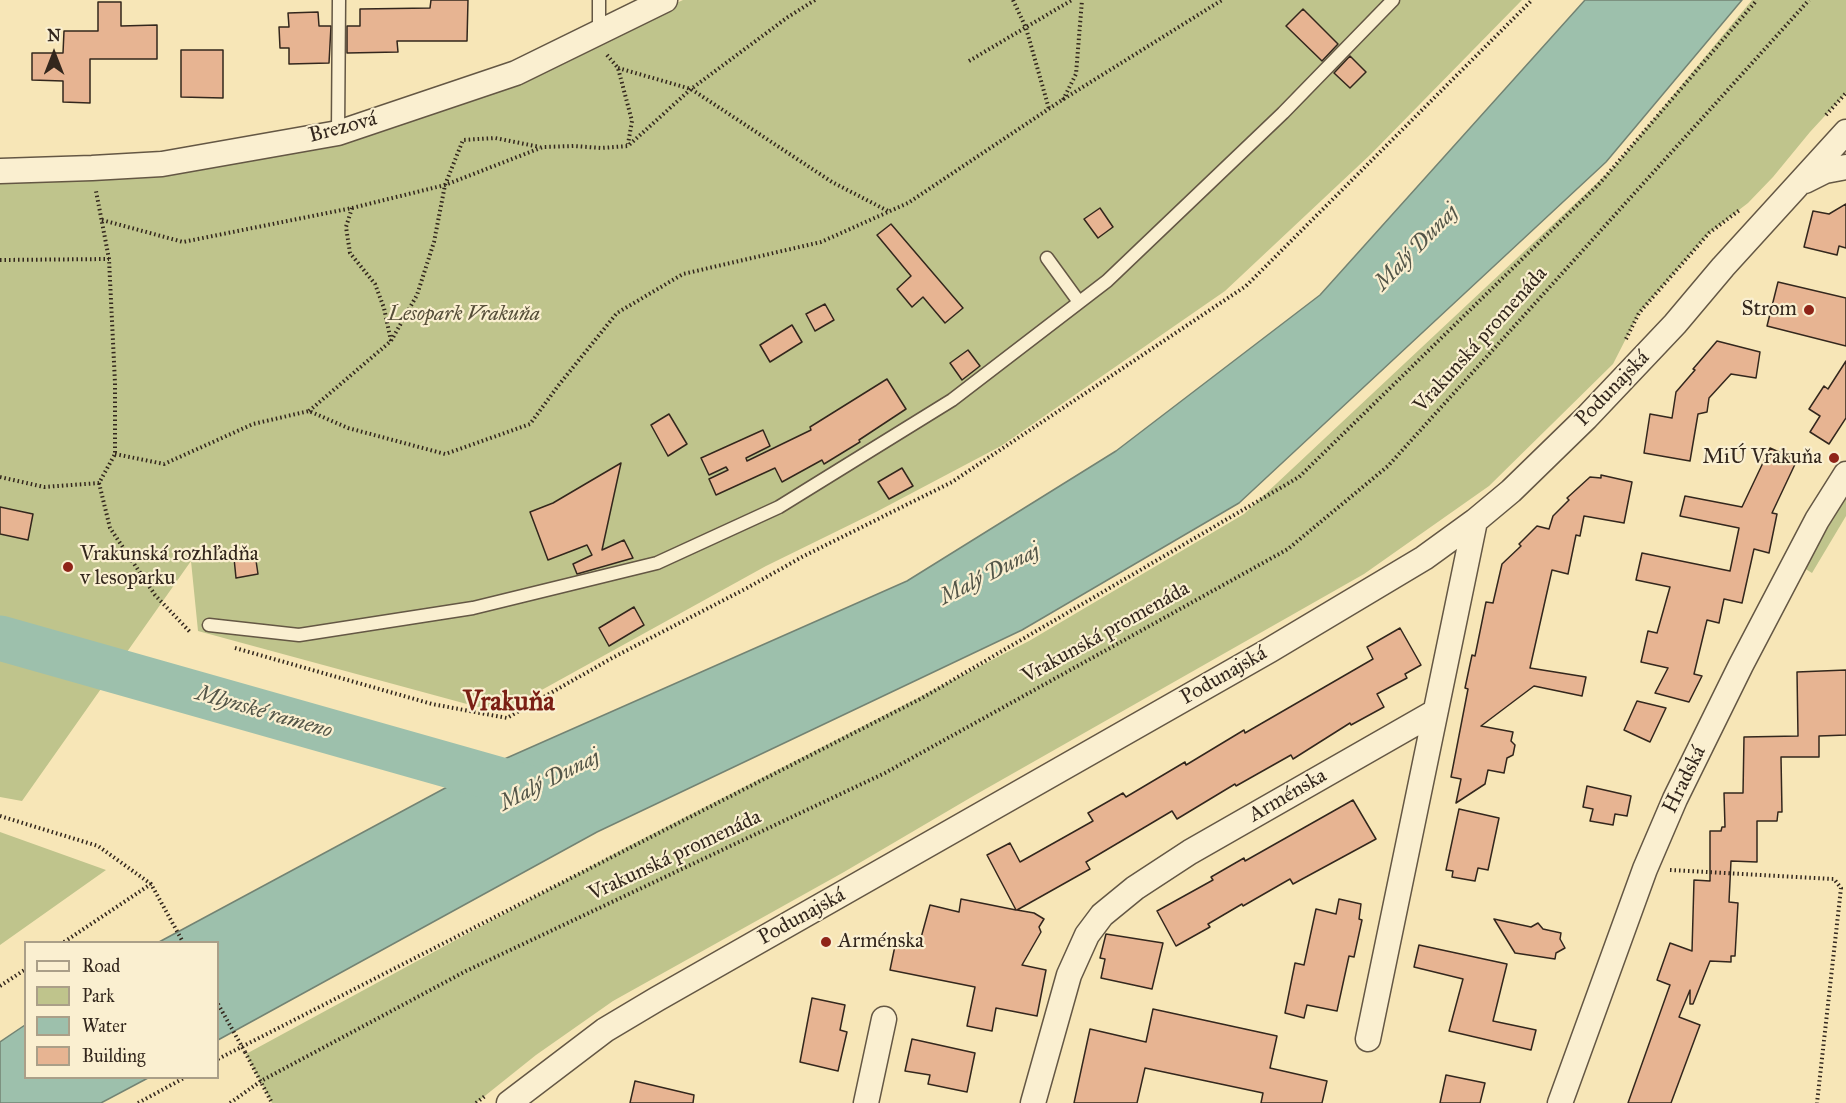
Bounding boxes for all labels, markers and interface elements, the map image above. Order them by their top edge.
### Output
north arrow [24,24,84,84]
text: N [47,26,61,45]
street label: Brezová [306,107,380,149]
water label: Malý Dunaj [1370,200,1464,296]
street label: Vrakunská promenáda [1409,262,1553,418]
place label: Strom [1741,297,1797,323]
park label: Lesopark Vrakuňa [388,302,540,328]
marker: Strom [1802,303,1816,317]
street label: Podunajská [1571,346,1655,432]
place label: MiÚ Vrakuňa [1702,445,1822,471]
marker: MiÚ Vrakuňa [1827,451,1841,465]
water label: Malý Dunaj [935,539,1045,611]
place label: Vrakunská rozhľadňa v lesoparku [80,542,259,592]
marker: Vrakunská rozhľadňa v lesoparku [61,560,75,574]
street label: Vrakunská promenáda [1018,576,1194,690]
street label: Podunajská [1176,641,1272,711]
water label: Mlynské rameno [193,681,335,745]
district label: Vrakuňa [463,687,555,719]
street label: Hradská [1658,742,1712,818]
water label: Malý Dunaj [495,745,605,817]
street label: Arménska [1244,764,1332,828]
street label: Vrakunská promenáda [585,805,765,907]
street label: Podunajská [754,883,850,951]
place label: Arménska [838,929,924,955]
marker: Arménska [819,935,833,949]
legend [24,941,219,1079]
text: Road [82,955,120,977]
text: Park [82,985,115,1007]
text: Water [82,1015,126,1037]
text: Building [82,1045,145,1067]

